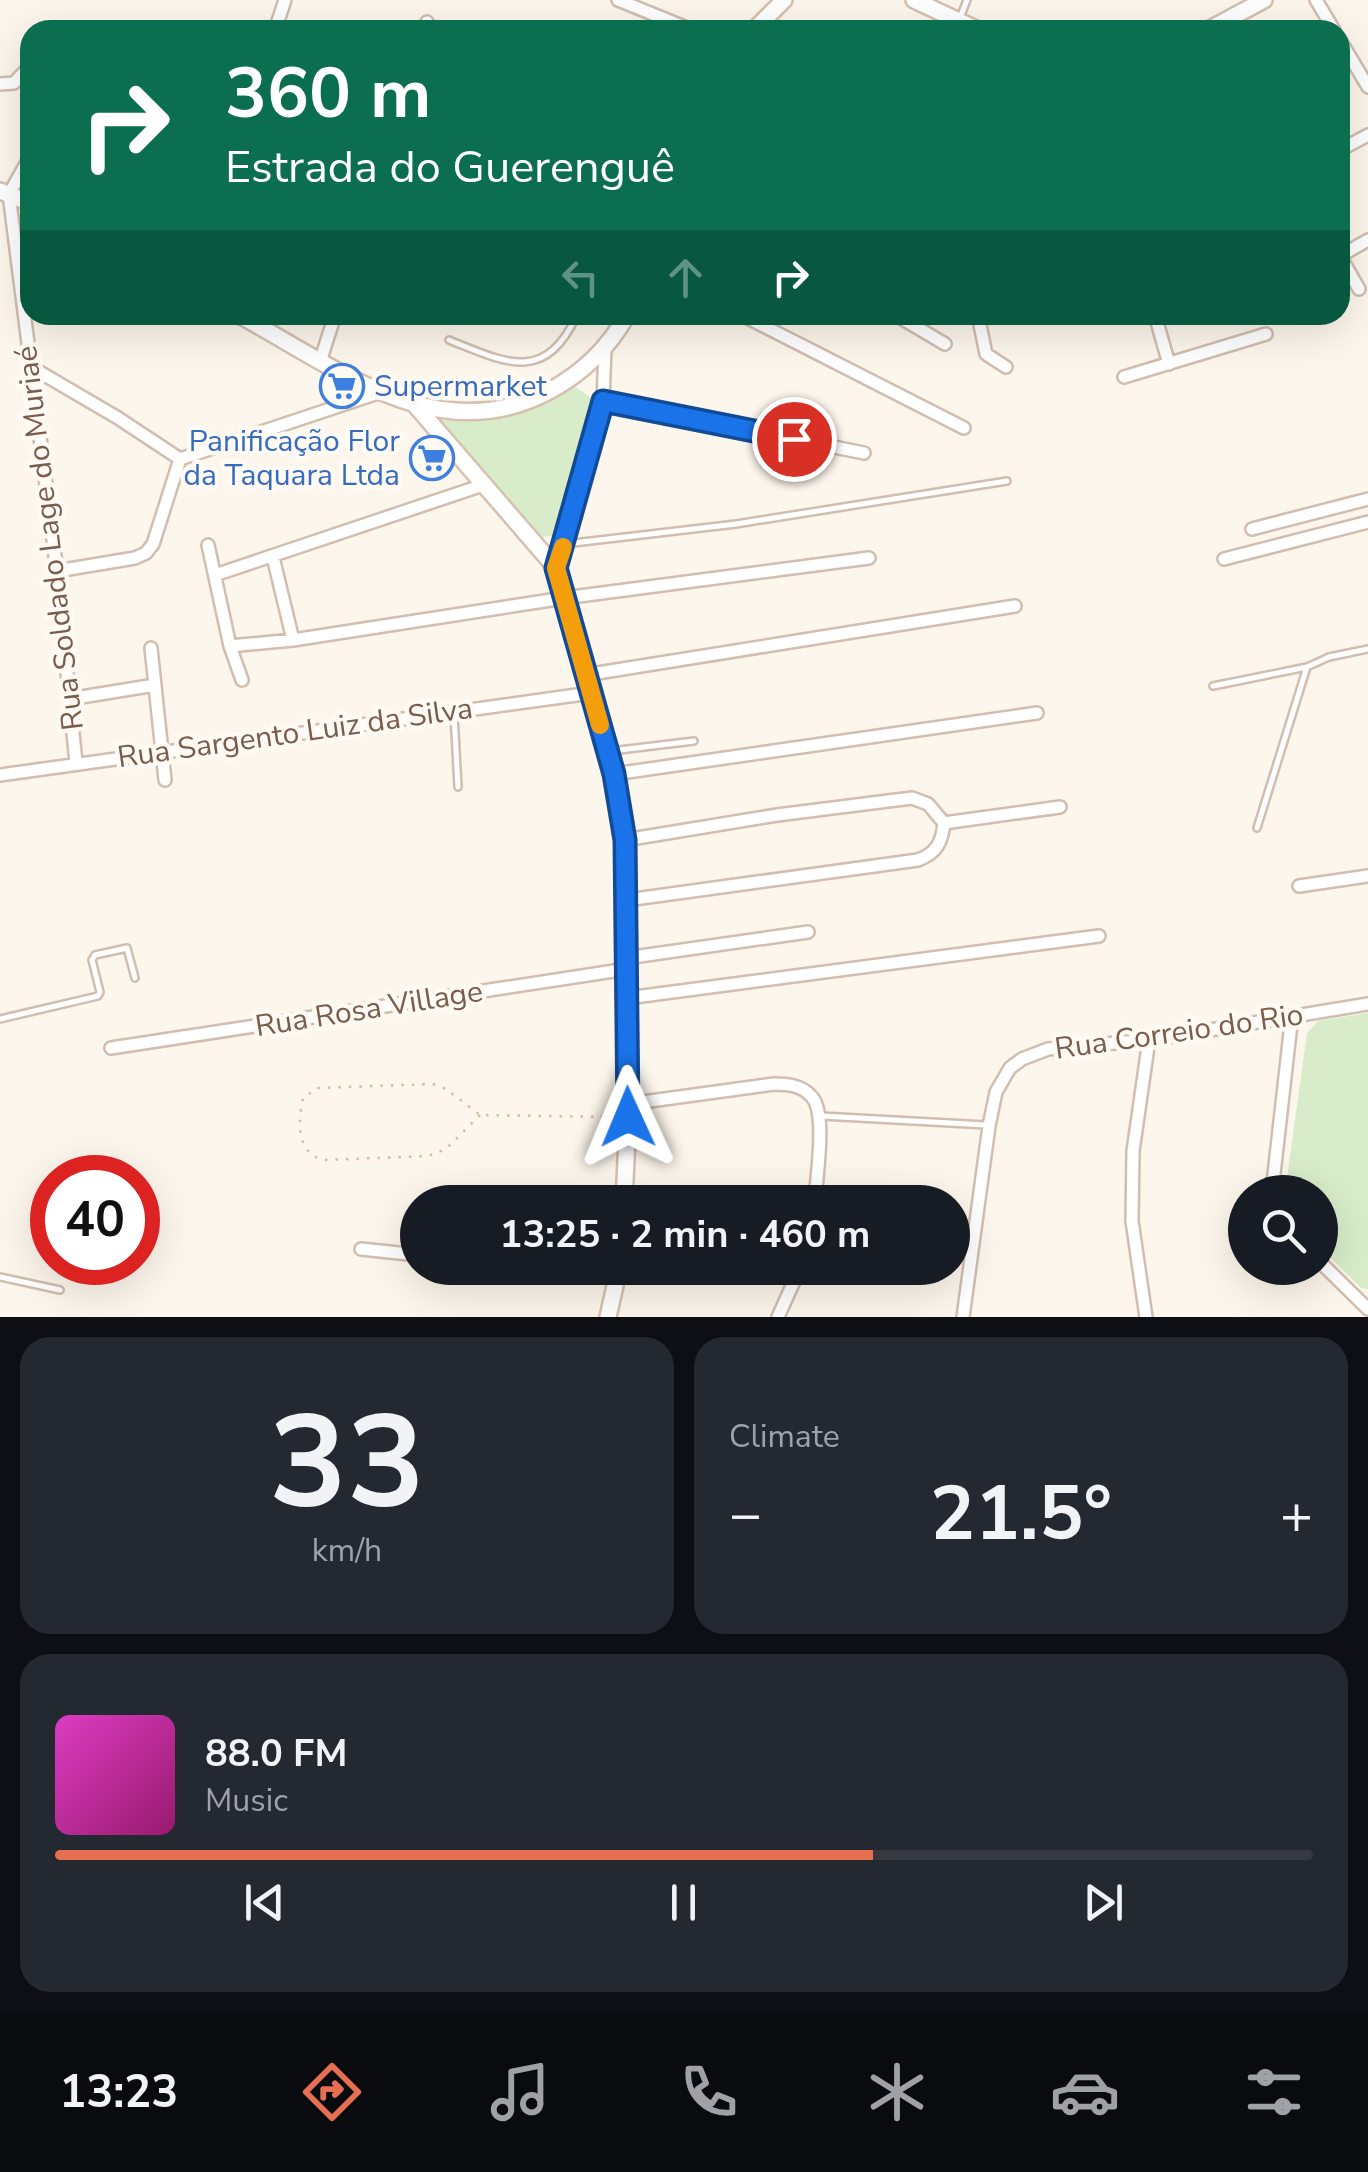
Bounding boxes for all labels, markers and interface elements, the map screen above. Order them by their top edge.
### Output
text: 360 m [225,46,431,142]
icon: right [60,60,190,190]
text: Estrada do Guerenguê [225,137,675,198]
icon: left [553,250,608,305]
icon: ahead [658,250,713,305]
icon: right [763,250,818,305]
street label: Rua Soldado Lage do Muriaé [6,343,94,733]
supermarket icon: Supermarket [319,363,365,409]
place label: Supermarket [374,366,547,407]
pin [752,397,837,482]
icon: arrive [767,412,822,467]
place label: Panificação Flor da Taquara Ltda [184,421,400,496]
supermarket icon: Panificação Flor da Taquara Ltda [409,435,455,481]
street label: Rua Sargento Luiz da Silva [115,688,475,778]
street label: Rua Rosa Village [252,971,486,1047]
street label: Rua Correio do Rio [1052,994,1306,1070]
position arrow [576,1065,680,1169]
speed limit sign: 40 [30,1155,160,1285]
map controls [1228,1175,1338,1285]
button: search [1228,1175,1338,1285]
text: 13:25 · 2 min · 460 m [500,1209,870,1260]
text: 33 [269,1375,425,1552]
text: Climate [729,1415,840,1458]
text: 21.5° [930,1463,1112,1565]
text: − [729,1477,762,1552]
text: + [1280,1477,1313,1552]
text: km/h [312,1529,382,1572]
text: 88.0 FM [205,1728,347,1779]
text: Music [205,1779,288,1822]
icon: previous [237,1875,292,1930]
icon: pause [656,1875,711,1930]
icon: next [1076,1875,1131,1930]
icon: directions [297,2057,367,2127]
icon: music [485,2057,555,2127]
icon: phone [674,2057,744,2127]
icon: climate [862,2057,932,2127]
icon: car [1050,2057,1120,2127]
icon: filters [1239,2057,1309,2127]
text: 13:23 [59,2062,178,2123]

